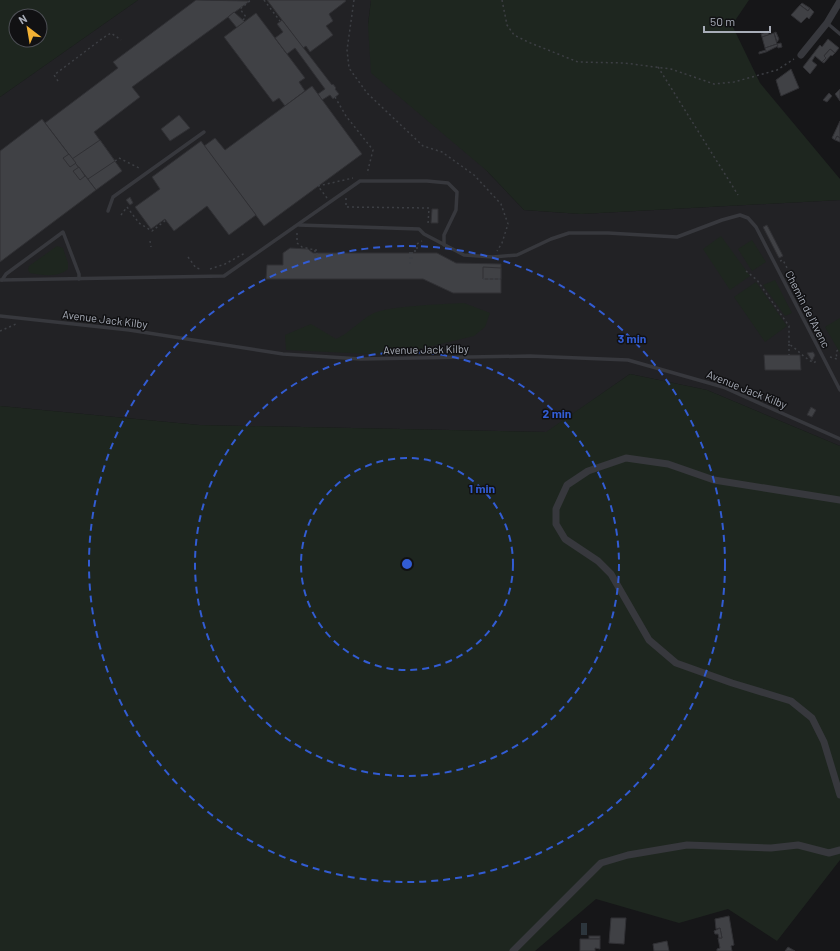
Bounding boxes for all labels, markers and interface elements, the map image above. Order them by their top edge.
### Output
north arrow [8,8,48,48]
scale bar [704,8,770,34]
text: N [16,12,29,26]
text: 50 m [710,14,735,28]
street label: Chemin de l'Avenc [783,268,833,350]
street label: Avenue Jack Kilby [62,307,148,331]
text: 3 min [618,331,646,345]
street label: Avenue Jack Kilby [383,342,469,356]
street label: Avenue Jack Kilby [705,367,789,411]
text: 2 min [543,406,571,420]
text: 1 min [469,481,495,495]
centre of rings [400,557,414,571]

